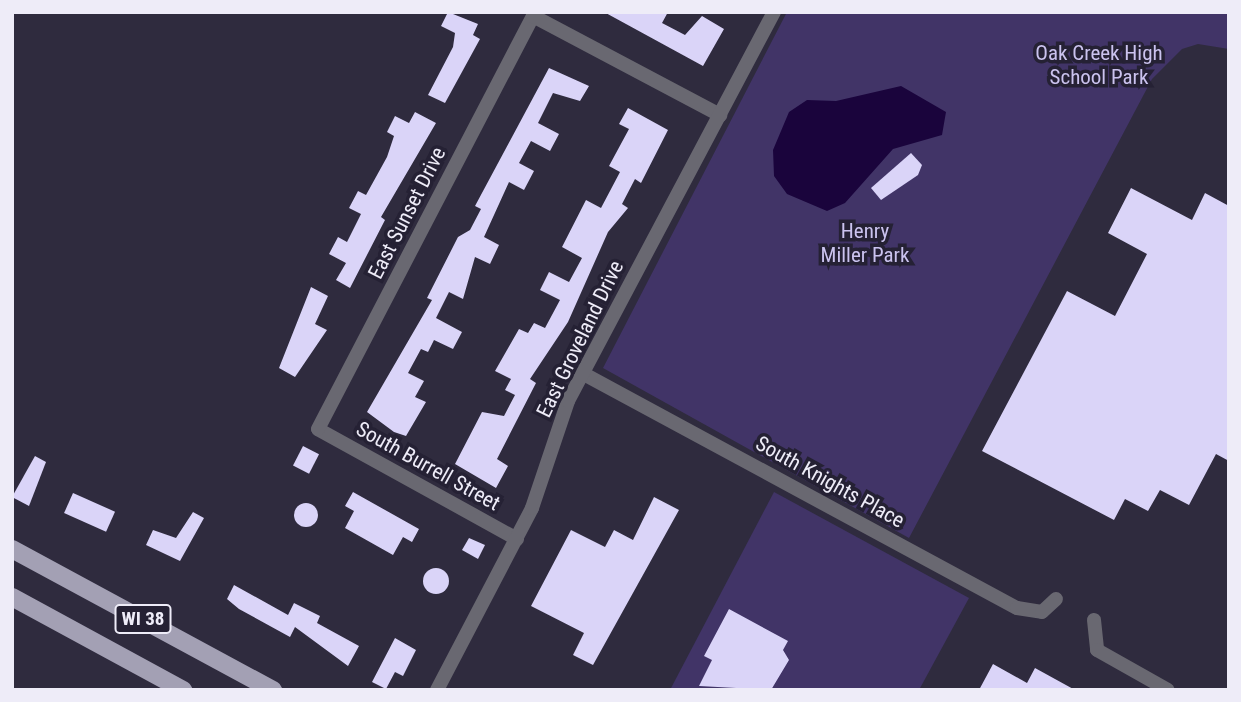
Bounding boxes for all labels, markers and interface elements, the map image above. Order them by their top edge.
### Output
park label: Oak Creek High School Park [1035,40,1163,90]
street label: East Sunset Drive [363,143,451,283]
park label: Henry Miller Park [821,218,909,268]
street label: East Groveland Drive [531,257,629,421]
street label: South Burrell Street [352,416,504,516]
street label: South Knights Place [751,431,909,533]
road number: WI 38 [113,604,173,634]

